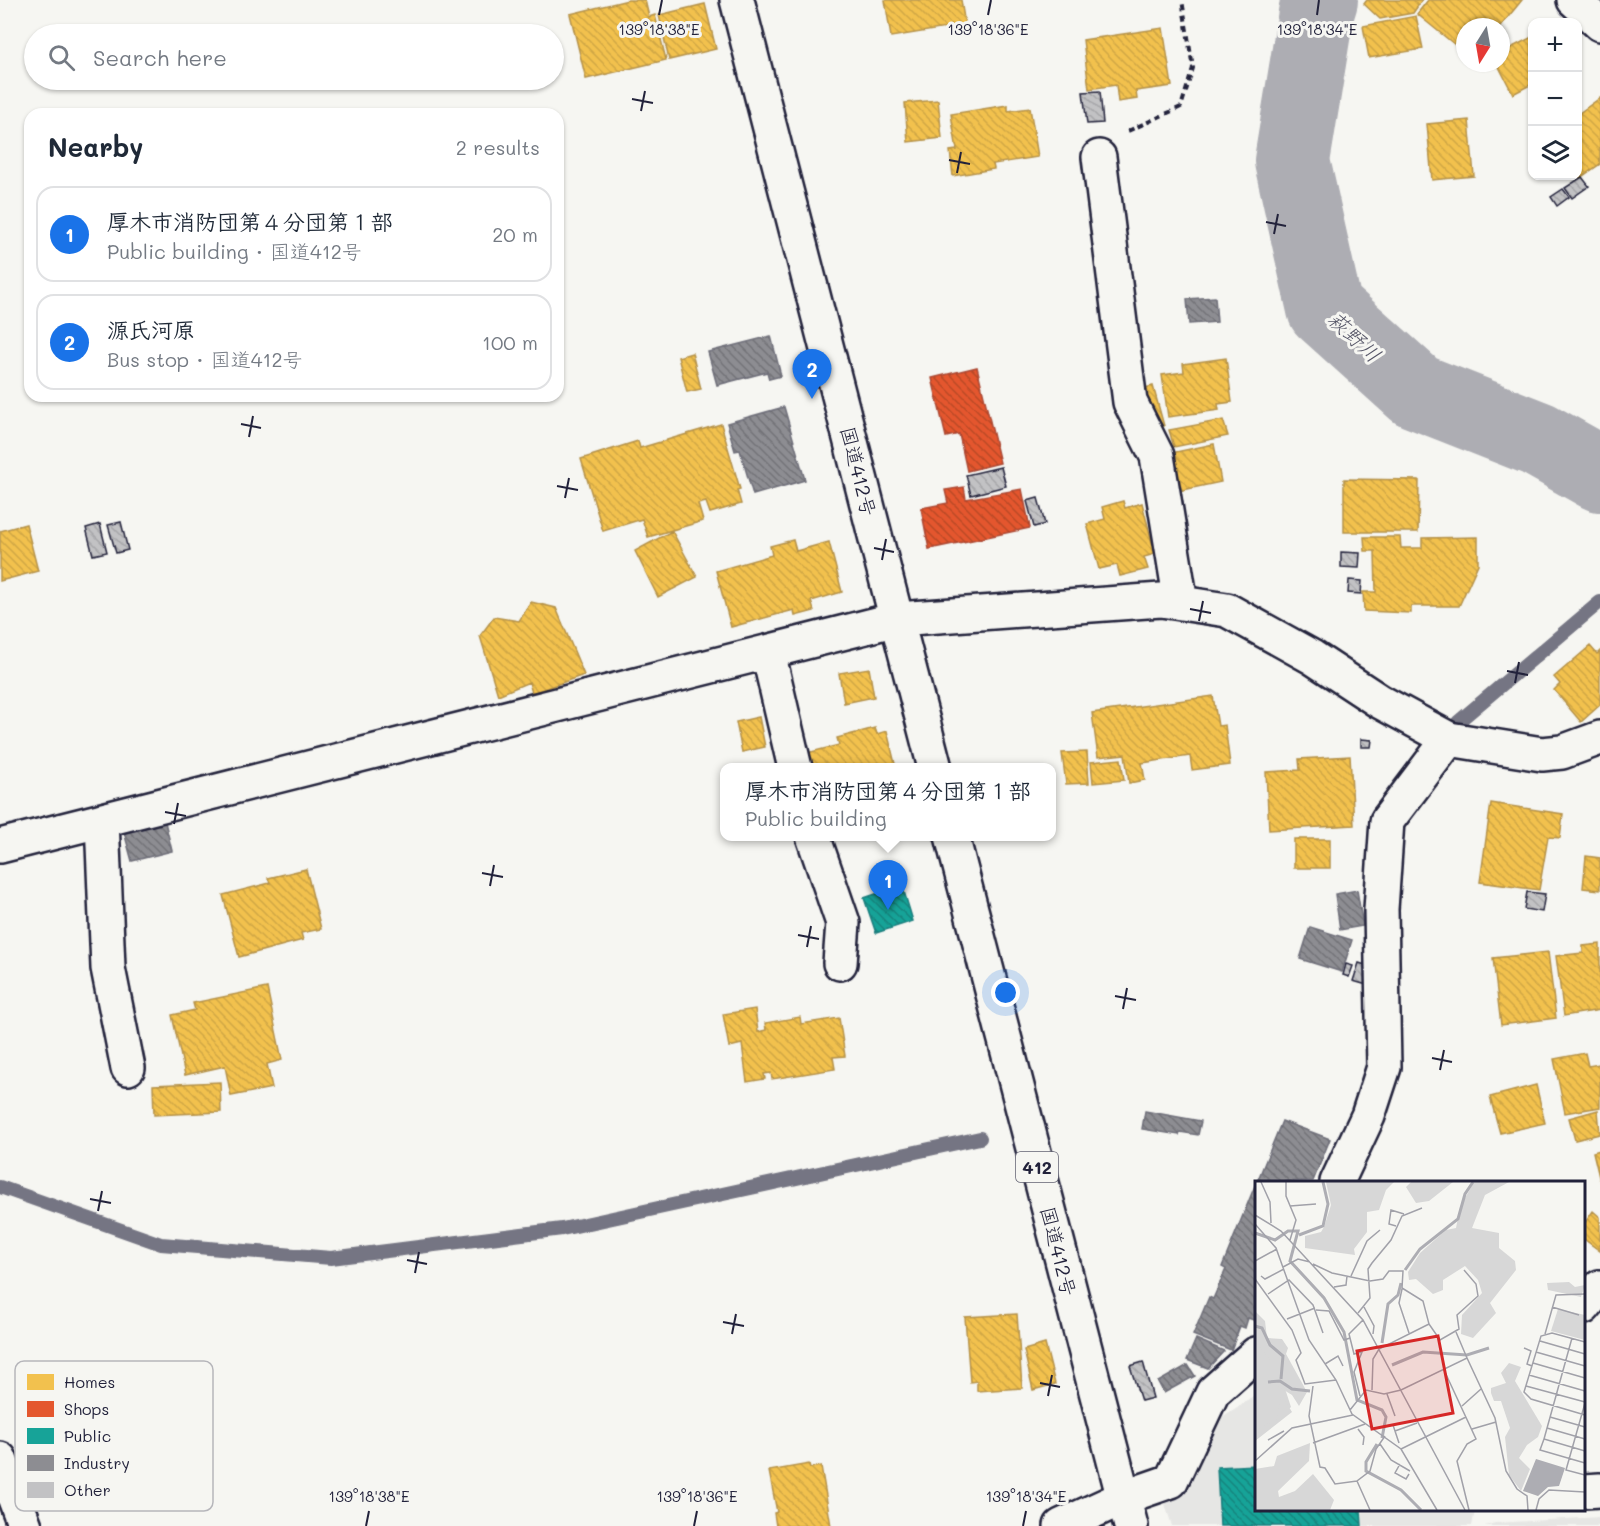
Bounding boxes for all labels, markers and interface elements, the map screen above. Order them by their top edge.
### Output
north arrow [1456,18,1510,72]
map controls [1528,18,1582,180]
button: + [1528,18,1582,72]
text: 139°18'38"E [619,19,700,39]
text: 139°18'36"E [948,19,1029,39]
text: 139°18'34"E [1277,19,1358,39]
search box [24,24,564,90]
icon: search [45,41,78,74]
text: Search here [93,43,227,72]
button: − [1528,72,1582,126]
button: layers [1528,126,1582,180]
text: Nearby [48,130,143,164]
text: 2 results [456,134,540,160]
text: 厚木市消防団第４分団第１部 [107,207,393,236]
text: 1 [65,221,74,247]
text: 20 m [492,221,538,247]
text: Public building · 国道412号 [107,238,362,264]
water label: 萩野川 [1323,305,1387,367]
text: 源氏河原 [107,315,195,344]
text: 2 [64,329,75,355]
text: 100 m [482,329,538,355]
text: Bus stop · 国道412号 [107,346,303,372]
pin: 2 [792,350,832,399]
street label: 国道412号 [835,423,883,519]
popup [720,763,1056,841]
text: 厚木市消防団第４分団第１部 [745,776,1031,805]
text: Public building [745,805,886,831]
pin: 1 [868,860,908,910]
your location [991,978,1020,1007]
road number: 412 [1016,1152,1058,1182]
inset map [1255,1181,1585,1511]
street label: 国道412号 [1035,1203,1083,1299]
legend [15,1361,213,1511]
text: Homes [64,1371,115,1392]
text: Shops [64,1398,109,1419]
text: Public [64,1425,111,1446]
text: Industry [64,1452,130,1473]
text: Other [64,1479,111,1500]
text: 139°18'38"E [329,1486,410,1506]
text: 139°18'36"E [657,1486,738,1506]
text: 139°18'34"E [986,1486,1067,1506]

